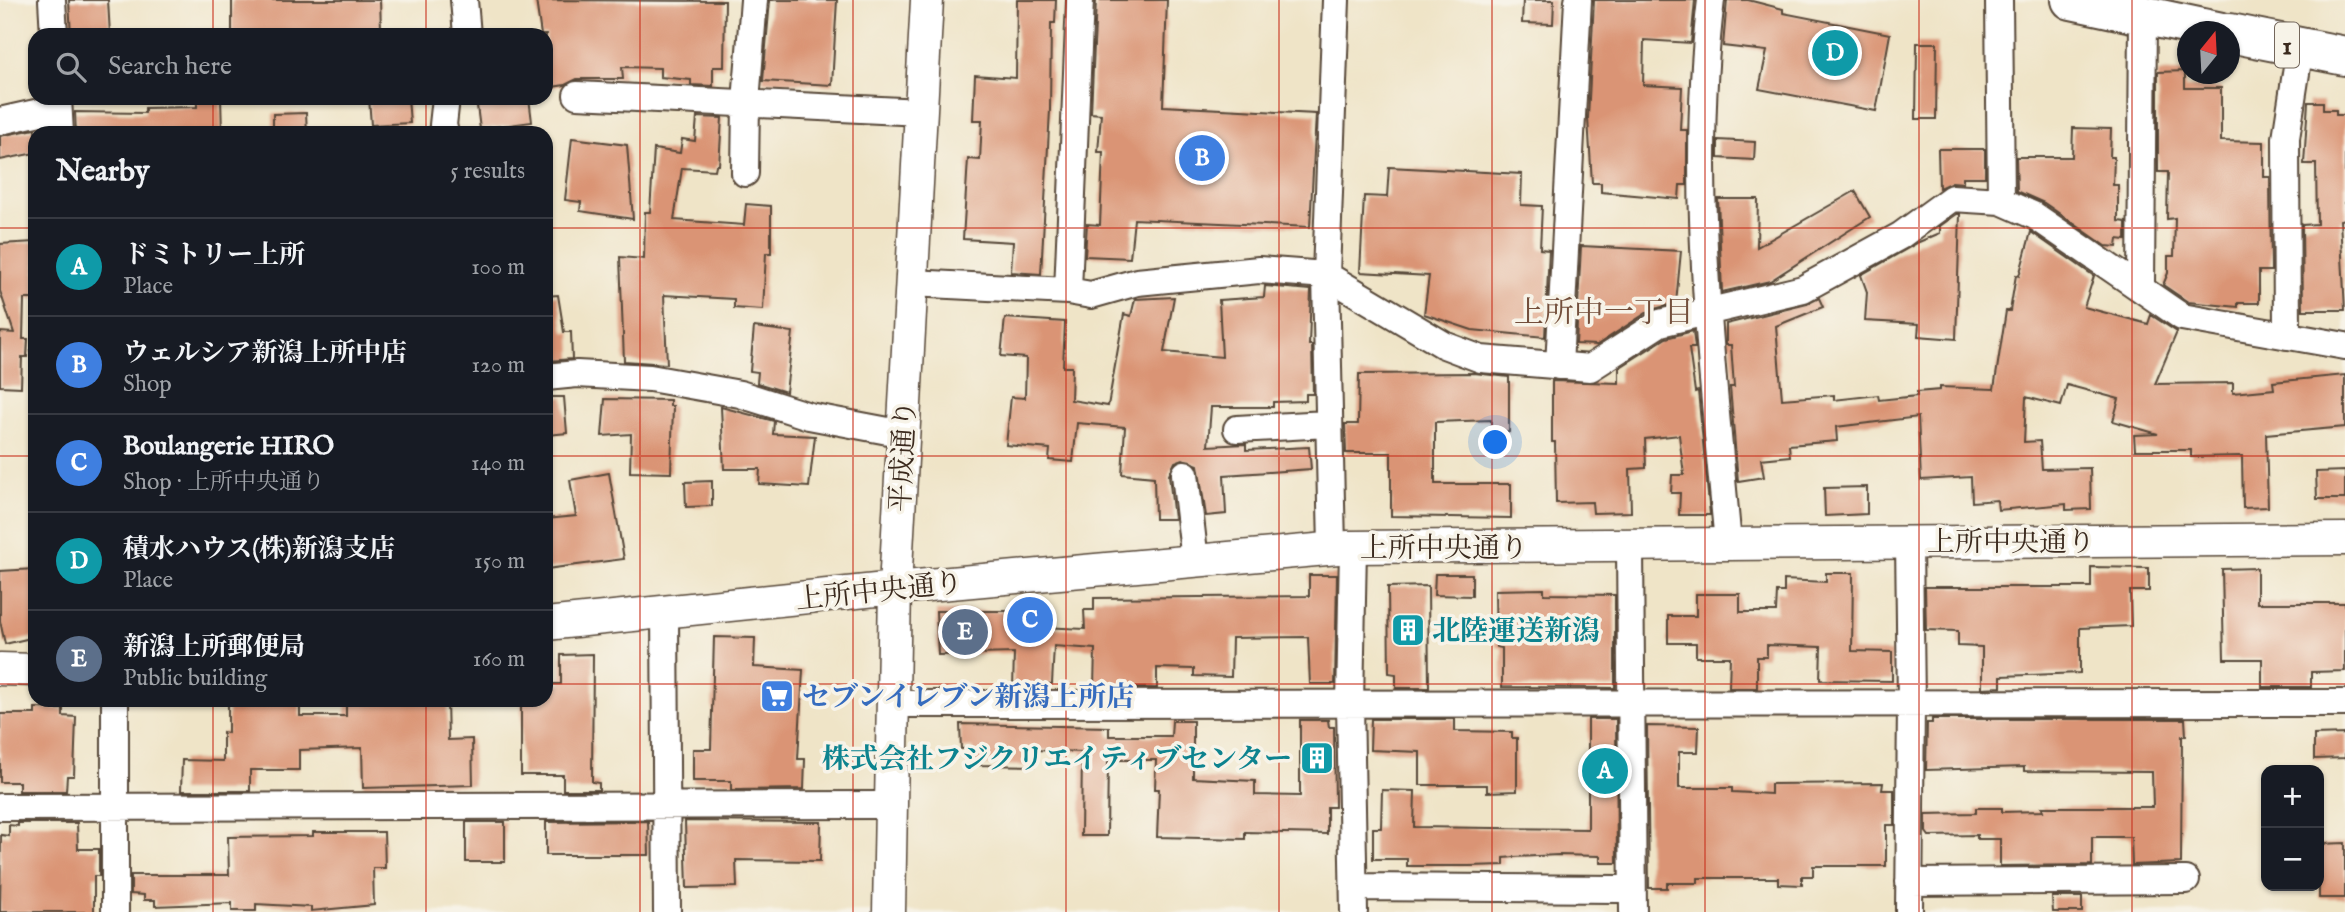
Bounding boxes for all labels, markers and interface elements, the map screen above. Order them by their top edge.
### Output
north arrow [2177,21,2240,84]
road number: 1 [2275,22,2299,68]
pin: D [1812,27,1858,79]
search box [28,28,553,105]
icon: search [52,48,90,86]
text: Search here [108,50,232,83]
pin: B [1179,132,1225,184]
text: Nearby [56,153,149,191]
text: 5 results [450,157,525,186]
text: ドミトリー上所 [123,239,305,272]
text: A [71,253,87,282]
text: 100 m [471,253,525,282]
text: Place [123,272,173,301]
district label: 上所中一丁目 [1514,295,1694,333]
text: ウェルシア新潟上所中店 [123,337,407,370]
text: B [71,351,87,380]
text: 120 m [472,351,525,380]
text: Shop [123,370,172,399]
street label: 平成通り [884,399,925,513]
your location [1478,425,1512,459]
text: Boulangerie HIRO [123,430,334,463]
text: C [71,449,87,478]
text: 140 m [471,449,525,478]
text: Shop · 上所中央通り [123,468,325,497]
street label: 上所中央通り [1927,526,2095,561]
street label: 上所中央通り [1360,532,1528,567]
text: 積水ハウス(株)新潟支店 [123,533,396,566]
text: D [70,547,88,576]
text: 150 m [474,547,525,576]
text: Place [123,566,173,595]
street label: 上所中央通り [794,566,965,619]
pin: C [1007,594,1053,646]
pin: E [942,606,988,658]
building icon: 北陸運送新潟 [1389,611,1427,649]
place label: 北陸運送新潟 [1432,615,1600,650]
text: 新潟上所郵便局 [123,631,305,664]
text: E [71,645,87,674]
text: 160 m [473,645,525,674]
text: Public building [123,664,267,693]
supermarket icon: セブンイレブン新潟上所店 [758,677,796,715]
place label: セブンイレブン新潟上所店 [802,681,1134,716]
building icon: 株式会社フジクリエイティブセンター [1298,739,1336,777]
place label: 株式会社フジクリエイティブセンター [822,743,1292,778]
pin: A [1582,745,1628,797]
map controls [2261,765,2324,891]
button: + [2261,765,2324,828]
button: − [2261,828,2324,891]

